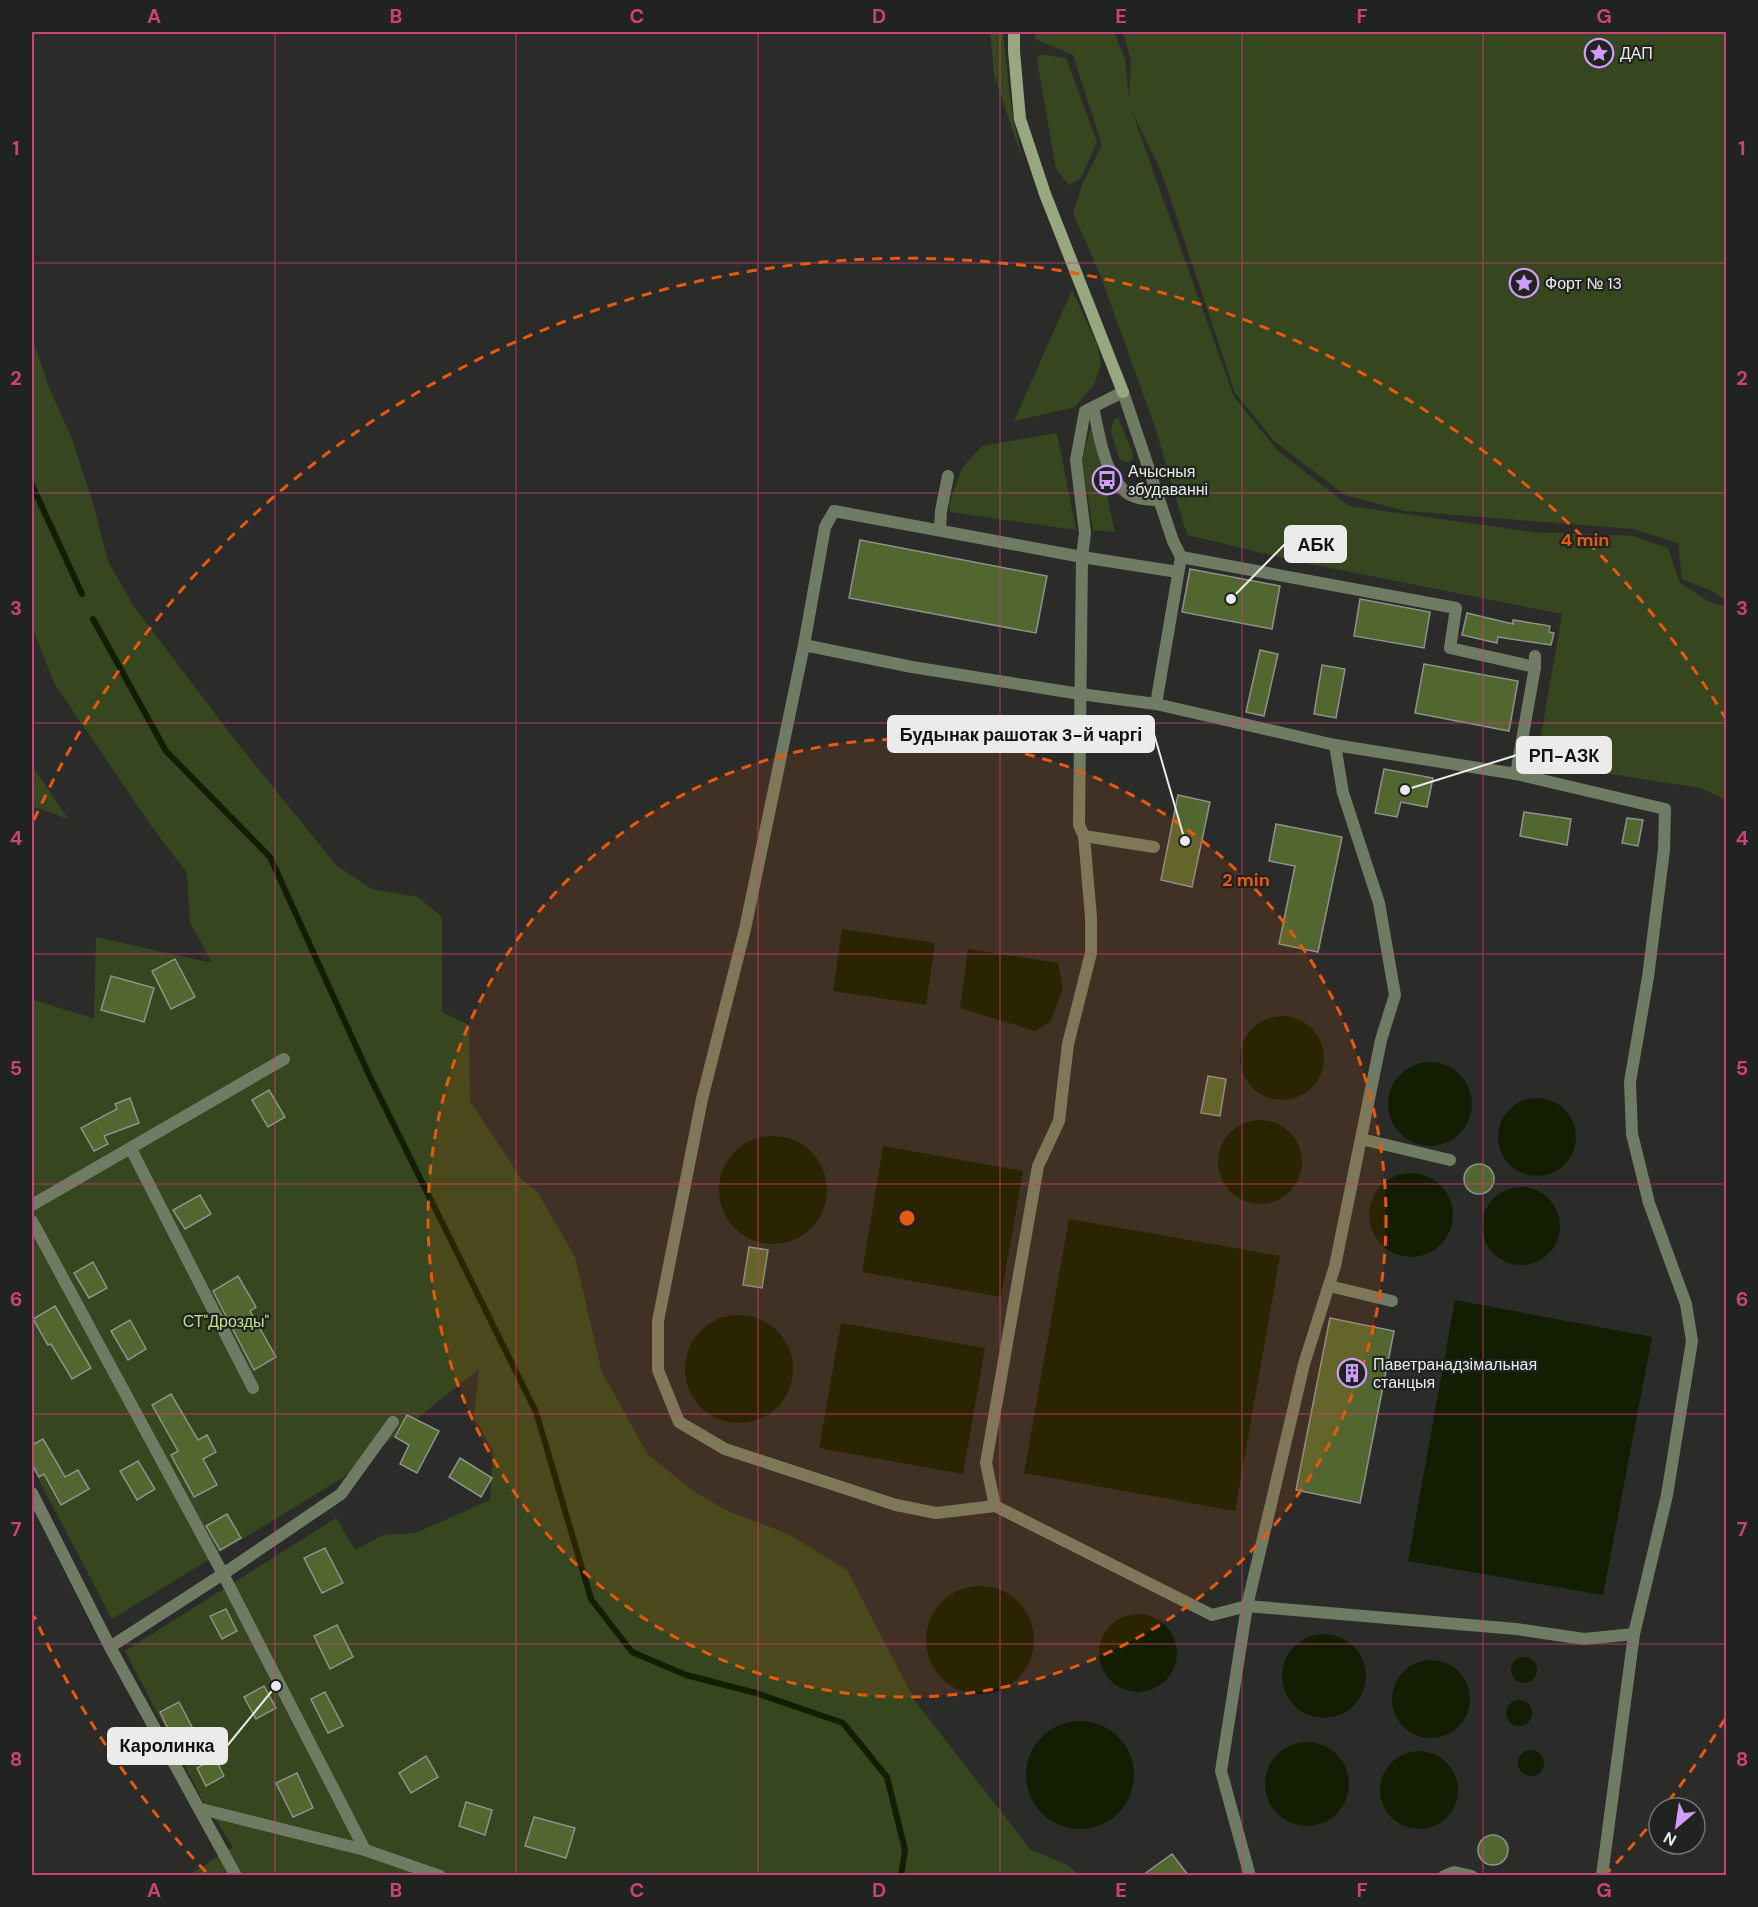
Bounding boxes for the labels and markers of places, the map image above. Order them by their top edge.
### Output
place icon: ДАП [1583,37,1615,69]
place label: ДАП [1620,43,1653,64]
place icon: Форт № 13 [1508,267,1540,299]
place label: Форт № 13 [1545,273,1622,294]
place label: Ачысныя збудаванні [1128,461,1208,500]
bus stop icon: Ачысныя збудаванні [1091,464,1123,496]
callout: АБК [1285,526,1346,562]
callout: Будынак рашотак 3-й чаргі [888,716,1154,752]
callout: РП-АЗК [1517,737,1611,773]
centre of rings [897,1208,917,1228]
place label: Паветранадзімальная станцыя [1373,1354,1537,1393]
building icon: Паветранадзімальная станцыя [1336,1357,1368,1389]
callout: Каролинка [108,1728,227,1764]

